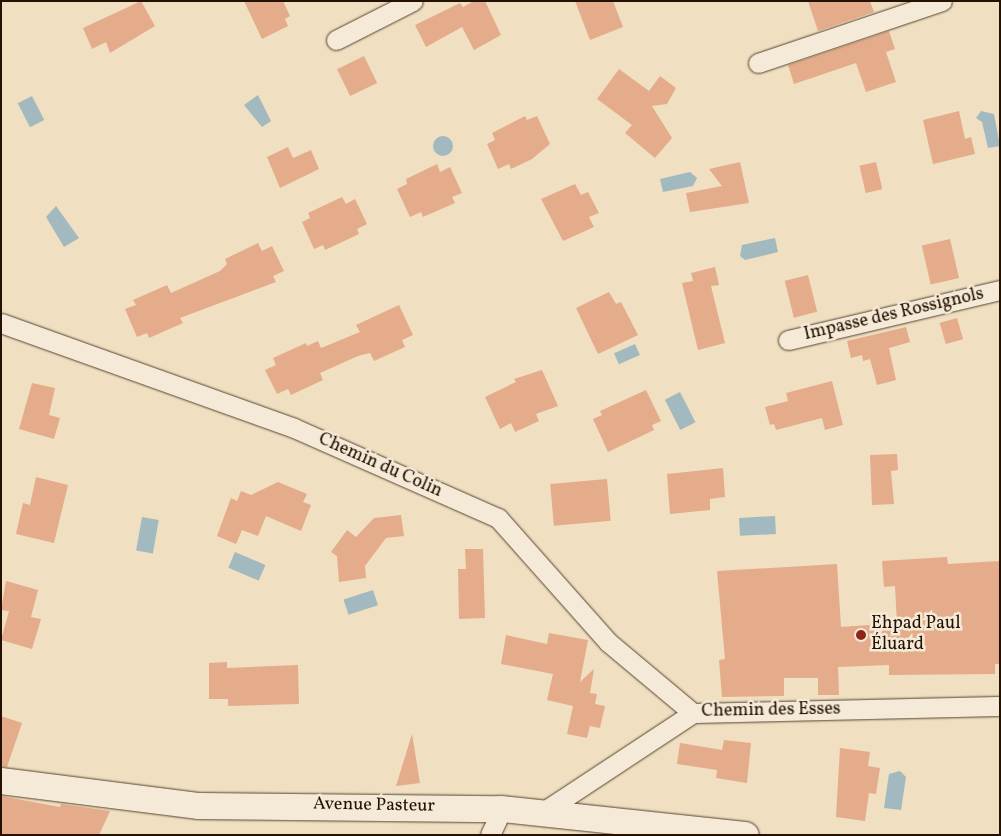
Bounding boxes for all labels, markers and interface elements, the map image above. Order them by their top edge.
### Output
street label: Impasse des Rossignols [802,284,986,346]
street label: Chemin du Colin [315,429,445,503]
place label: Ehpad Paul Éluard [871,614,961,656]
marker: Ehpad Paul Éluard [855,629,867,641]
street label: Chemin des Esses [701,699,841,723]
street label: Avenue Pasteur [313,794,435,818]

